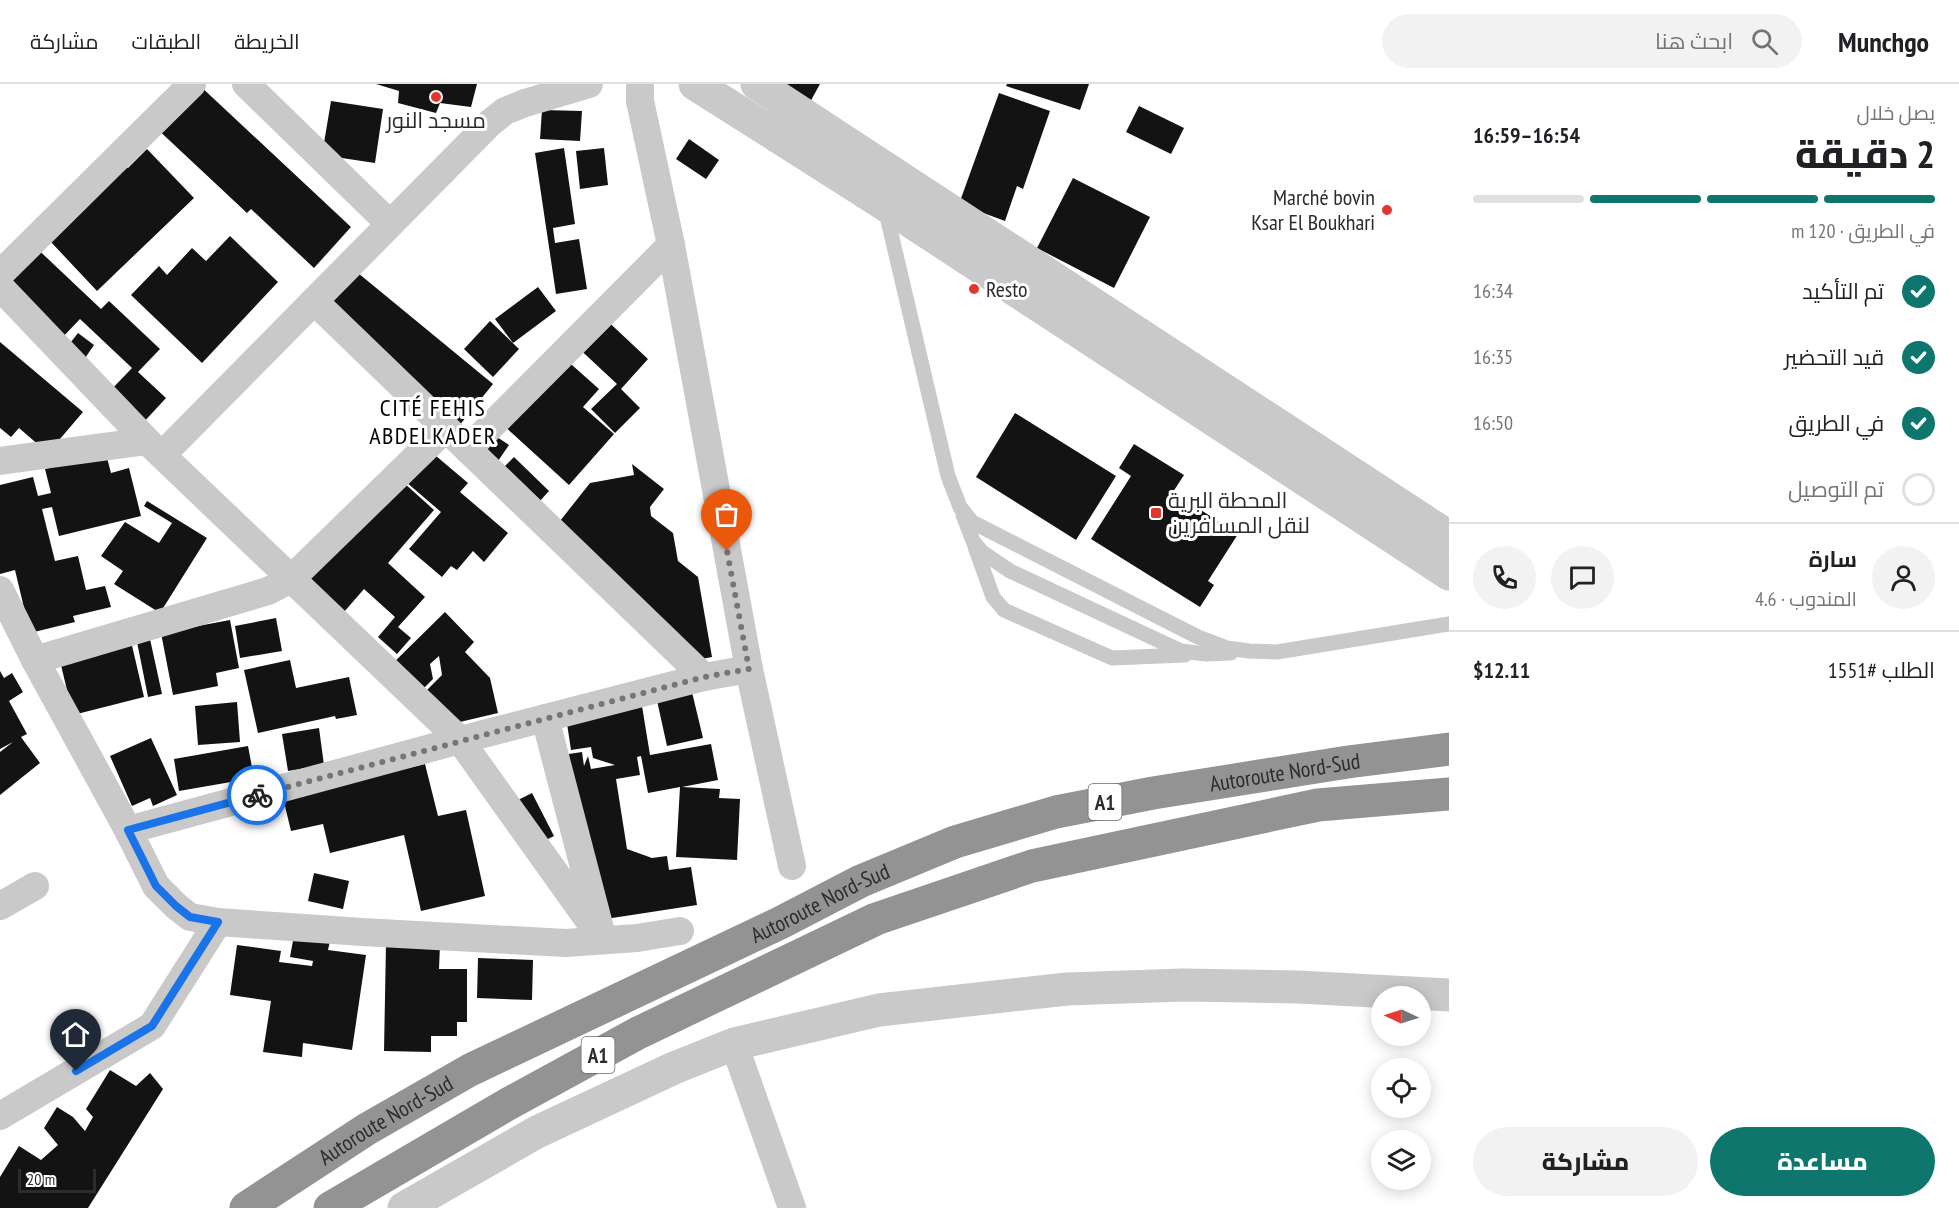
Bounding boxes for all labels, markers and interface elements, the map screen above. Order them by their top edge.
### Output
search box [1382,14,1802,68]
text: Munchgo [1838,23,1929,60]
icon: search [1748,25,1781,58]
text: ابحث هنا [1655,27,1733,55]
text: مشاركة [30,28,99,55]
text: الطبقات [132,28,201,55]
text: الخريطة [234,28,300,55]
marker: مسجد النور [429,90,443,104]
text: يصل خلال [1857,100,1935,126]
place label: مسجد النور [384,106,486,134]
text: 16:54–16:59 [1473,121,1580,149]
text: 2 دقيقة [1795,128,1935,179]
place label: Marché bovin Ksar El Boukhari [1251,183,1375,236]
marker: Marché bovin Ksar El Boukhari [1380,203,1394,217]
text: في الطريق · 120 m [1791,218,1935,244]
place label: Resto [986,275,1028,303]
icon: check [1902,275,1935,308]
text: تم التأكيد [1802,277,1884,305]
text: 16:34 [1473,278,1513,304]
marker: Resto [967,282,981,296]
icon: check [1902,341,1935,374]
text: قيد التحضير [1784,343,1884,371]
text: 16:35 [1473,344,1513,370]
district label: CITÉ FEHIS ABDELKADER [369,392,497,451]
icon: check [1902,407,1935,440]
text: في الطريق [1789,409,1884,437]
text: 16:50 [1473,410,1513,436]
text: تم التوصيل [1788,475,1884,503]
place label: المحطة البرية لنقل المسافرين [1168,486,1310,539]
pin [701,489,752,551]
icon: bag [710,498,743,531]
marker: المحطة البرية لنقل المسافرين [1149,506,1163,520]
text: سارة [1809,545,1857,573]
button: phone [1473,546,1536,609]
button: chat [1551,546,1614,609]
button: person [1872,546,1935,609]
text: المندوب · 4.6 [1755,586,1857,612]
text: $12.11 [1473,656,1530,684]
text: الطلب #1551 [1828,656,1935,684]
street label: Autoroute Nord-Sud [1208,747,1362,798]
courier [227,765,287,825]
icon: bike [241,779,274,812]
road number: A1 [1088,784,1122,820]
street label: Autoroute Nord-Sud [746,857,894,949]
north arrow [1371,986,1431,1046]
map controls [1371,986,1431,1190]
pin [50,1009,101,1071]
icon: home [59,1018,92,1051]
road number: A1 [582,1037,614,1073]
button: locate [1371,1058,1431,1118]
street label: Autoroute Nord-Sud [313,1069,458,1171]
button: مشاركة [1473,1127,1698,1196]
button: مساعدة [1710,1127,1935,1196]
button: layers [1371,1130,1431,1190]
scale bar [18,1166,96,1194]
text: 20 m [27,1169,55,1189]

